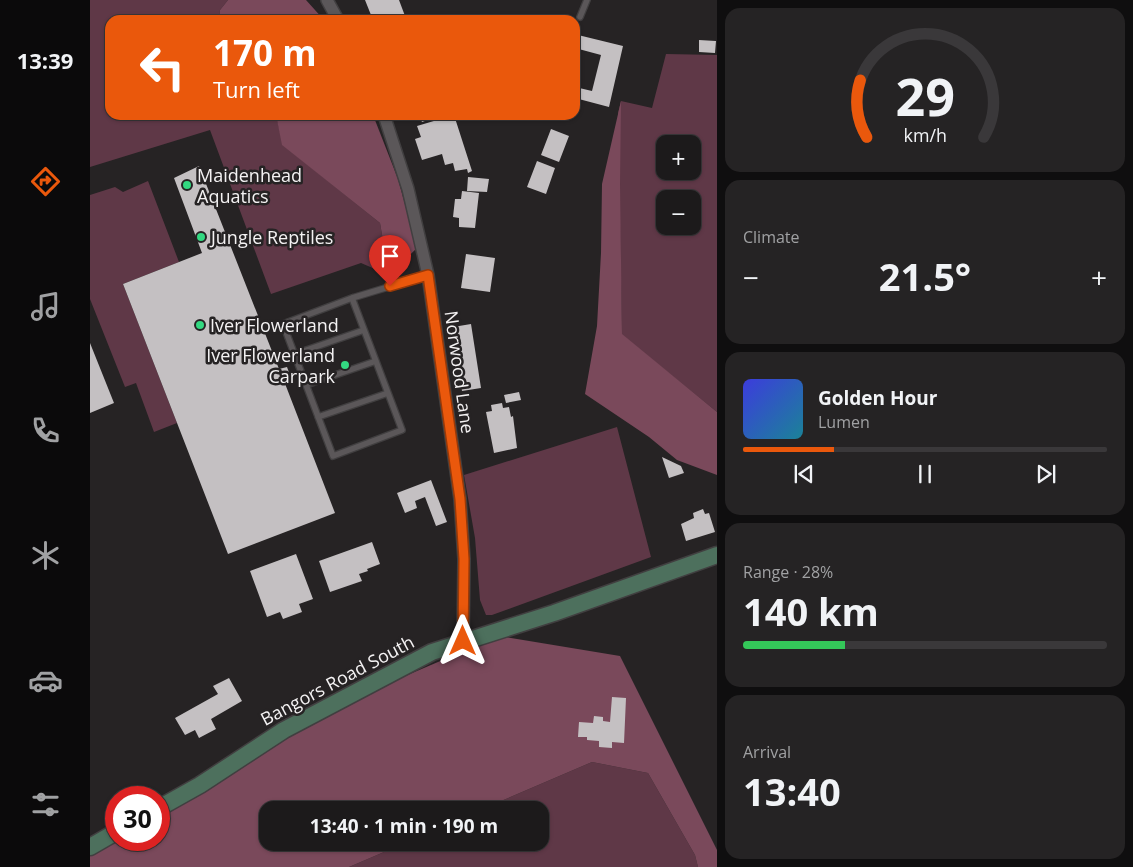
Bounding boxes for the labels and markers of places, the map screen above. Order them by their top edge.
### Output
place label: Maidenhead Aquatics [197,163,302,208]
marker: Maidenhead Aquatics [181,179,193,191]
place label: Jungle Reptiles [209,225,333,249]
marker: Jungle Reptiles [195,231,207,243]
pin [369,235,411,286]
place label: Iver Flowerland [210,313,339,337]
marker: Iver Flowerland [194,319,206,331]
place label: Iver Flowerland Carpark [206,343,336,388]
marker: Iver Flowerland Carpark [339,359,351,371]

